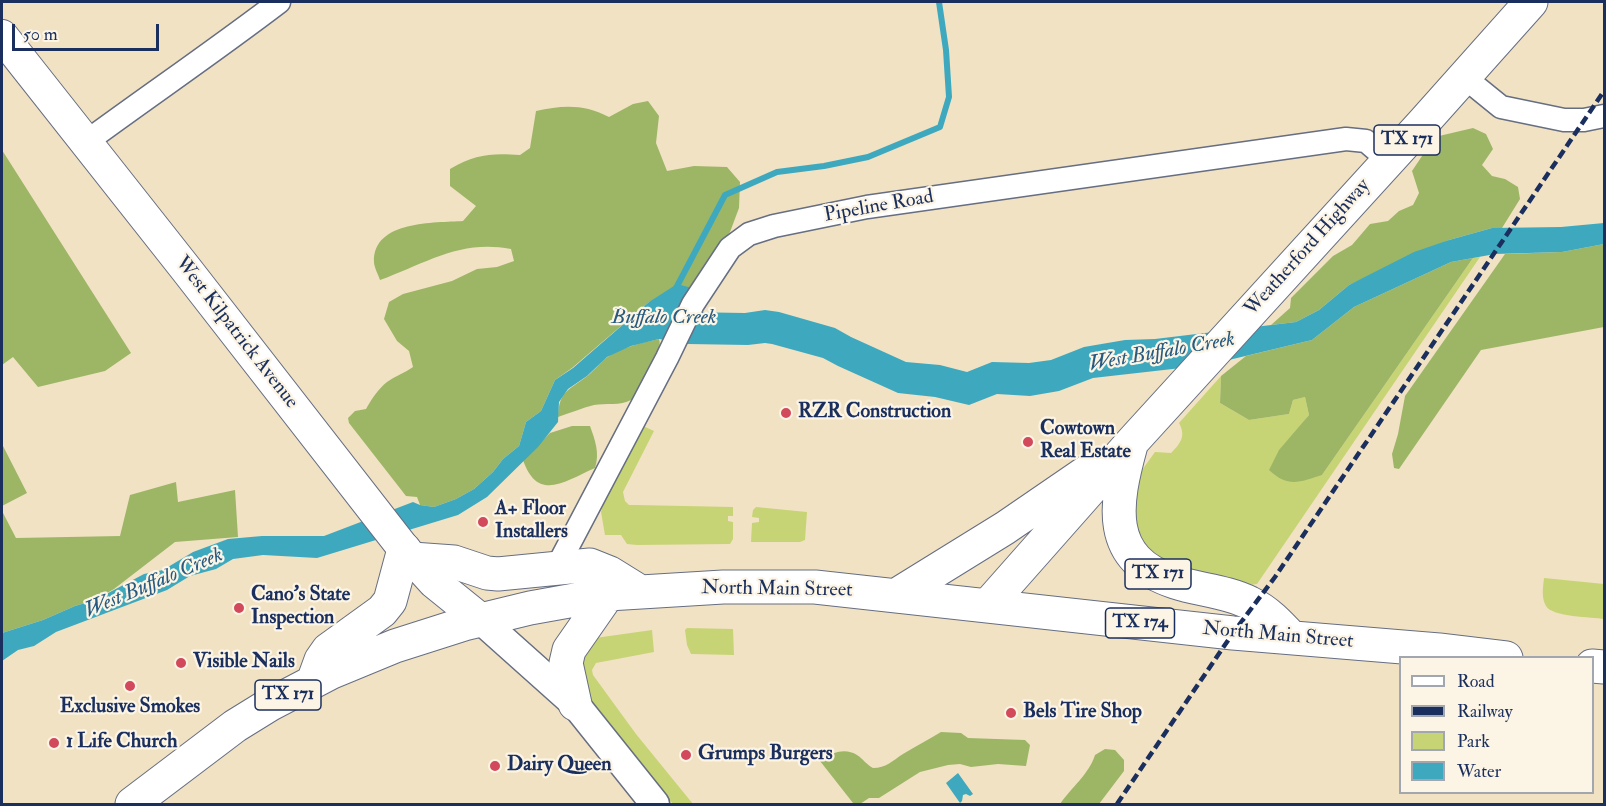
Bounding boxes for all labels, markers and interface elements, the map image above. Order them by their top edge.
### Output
scale bar [15,12,162,50]
text: 50 m [23,23,58,46]
road number: TX 171 [1374,125,1440,155]
street label: Weatherford Highway [1240,175,1376,321]
street label: Pipeline Road [823,186,935,228]
street label: West Kilpatrick Avenue [169,252,303,414]
water label: Buffalo Creek [612,305,716,331]
water label: West Buffalo Creek [1087,328,1237,378]
place label: RZR Construction [798,401,951,425]
marker: RZR Construction [779,406,793,420]
place label: Cowtown Real Estate [1040,418,1131,465]
marker: Cowtown Real Estate [1021,435,1035,449]
place label: A+ Floor Installers [495,498,568,545]
marker: A+ Floor Installers [476,515,490,529]
water label: West Buffalo Creek [81,543,227,625]
road number: TX 171 [1125,559,1191,589]
street label: North Main Street [701,577,853,603]
place label: Cano's State Inspection [251,584,350,631]
marker: Cano's State Inspection [232,601,246,615]
road number: TX 174 [1106,608,1174,638]
street label: North Main Street [1202,617,1354,655]
place label: Visible Nails [193,651,295,675]
marker: Visible Nails [174,656,188,670]
legend [1399,656,1594,794]
text: Road [1457,670,1495,693]
marker: Exclusive Smokes [123,679,137,693]
road number: TX 171 [255,680,321,710]
place label: Exclusive Smokes [60,696,200,720]
text: Railway [1457,700,1513,723]
place label: Bels Tire Shop [1023,701,1142,725]
marker: Bels Tire Shop [1004,706,1018,720]
text: Park [1457,730,1490,753]
place label: 1 Life Church [66,731,177,755]
marker: 1 Life Church [47,736,61,750]
place label: Grumps Burgers [698,743,833,767]
marker: Grumps Burgers [679,748,693,762]
place label: Dairy Queen [507,754,612,778]
marker: Dairy Queen [488,759,502,773]
text: Water [1457,760,1501,783]

